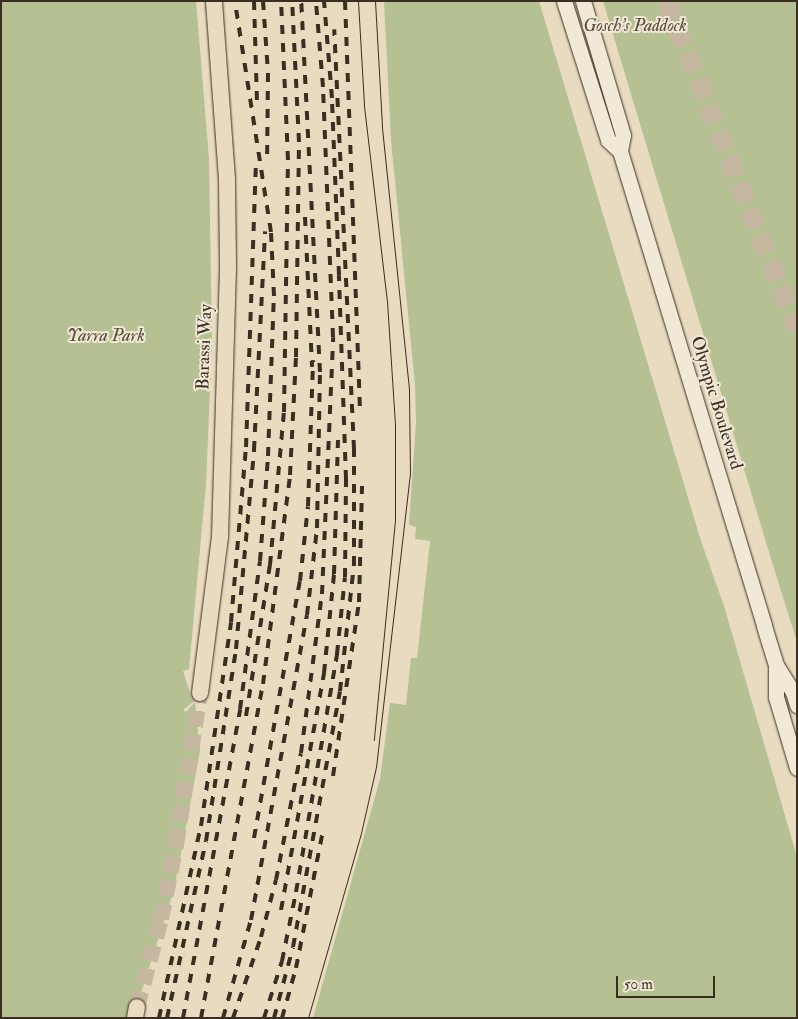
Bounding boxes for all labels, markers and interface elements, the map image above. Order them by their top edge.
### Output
park label: Gosch's Paddock [583,15,687,37]
street label: Barassi Way [193,304,217,390]
park label: Yarra Park [67,325,145,347]
street label: Olympic Boulevard [685,334,747,472]
scale bar [618,966,717,998]
text: 50 m [624,975,653,994]

